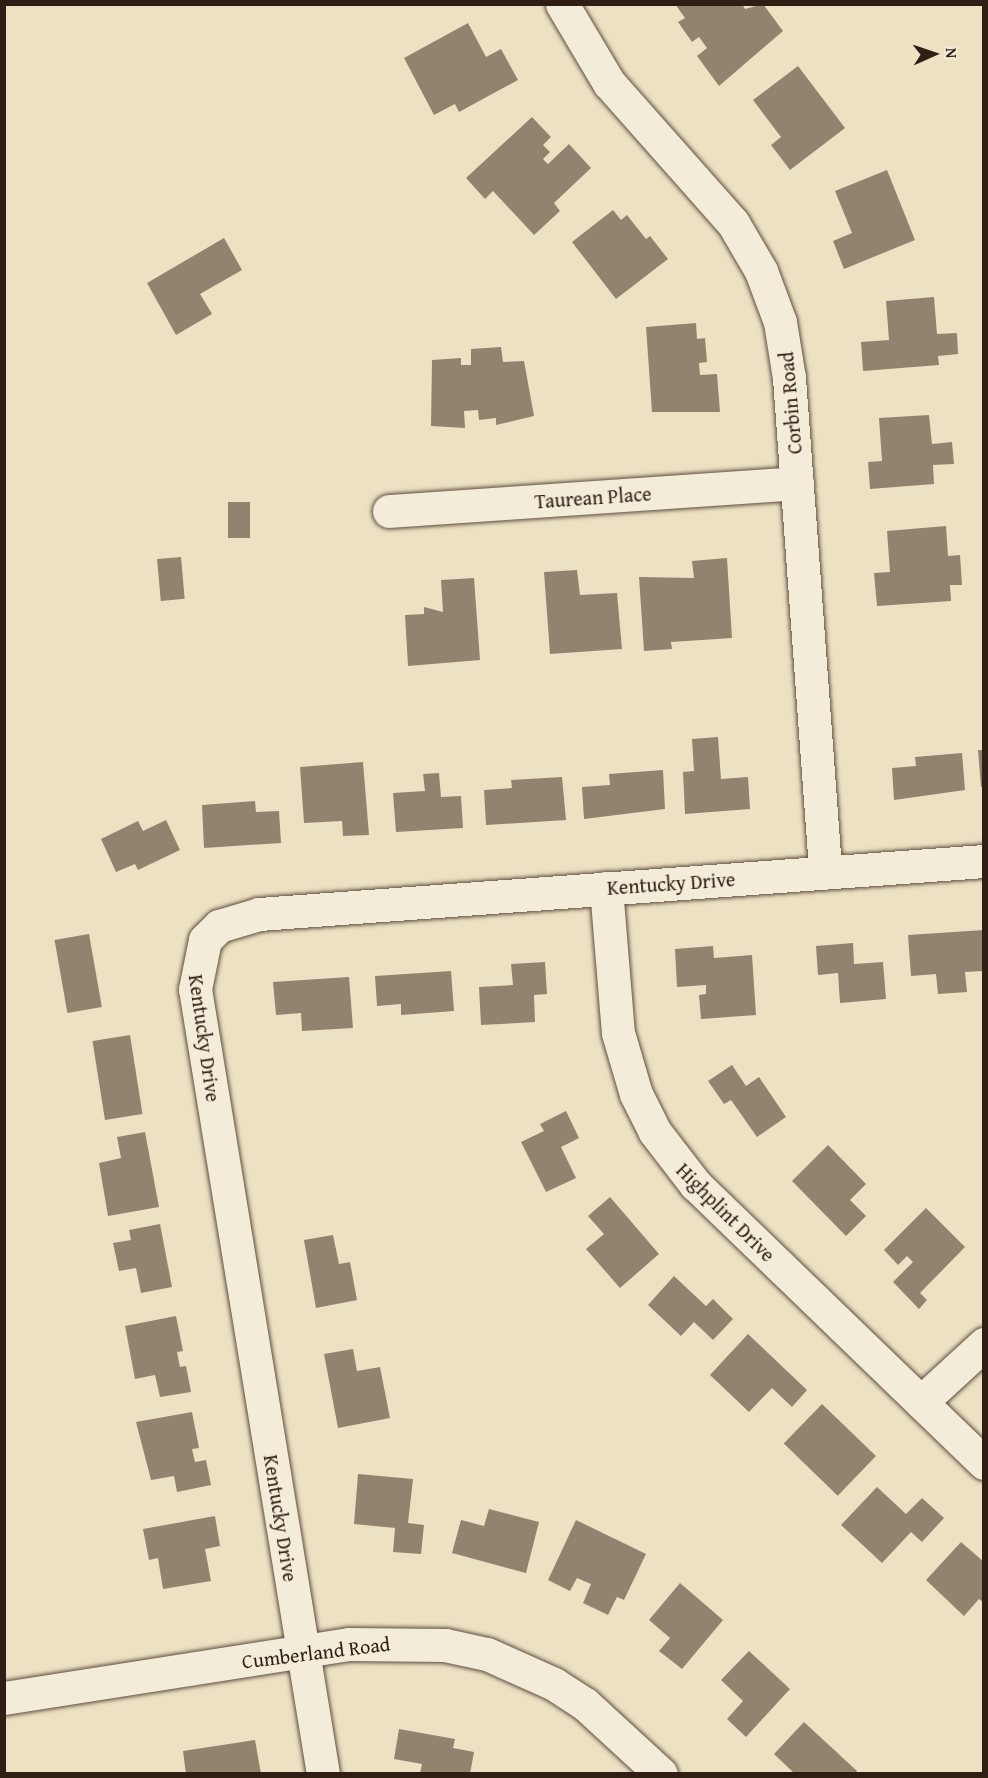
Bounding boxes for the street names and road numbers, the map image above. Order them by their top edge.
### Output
street label: Corbin Road [774,351,806,455]
street label: Taurean Place [534,481,652,513]
street label: Kentucky Drive [606,867,736,899]
street label: Kentucky Drive [184,973,226,1103]
street label: Highplint Drive [672,1158,780,1266]
street label: Kentucky Drive [259,1453,303,1583]
street label: Cumberland Road [240,1631,392,1673]

